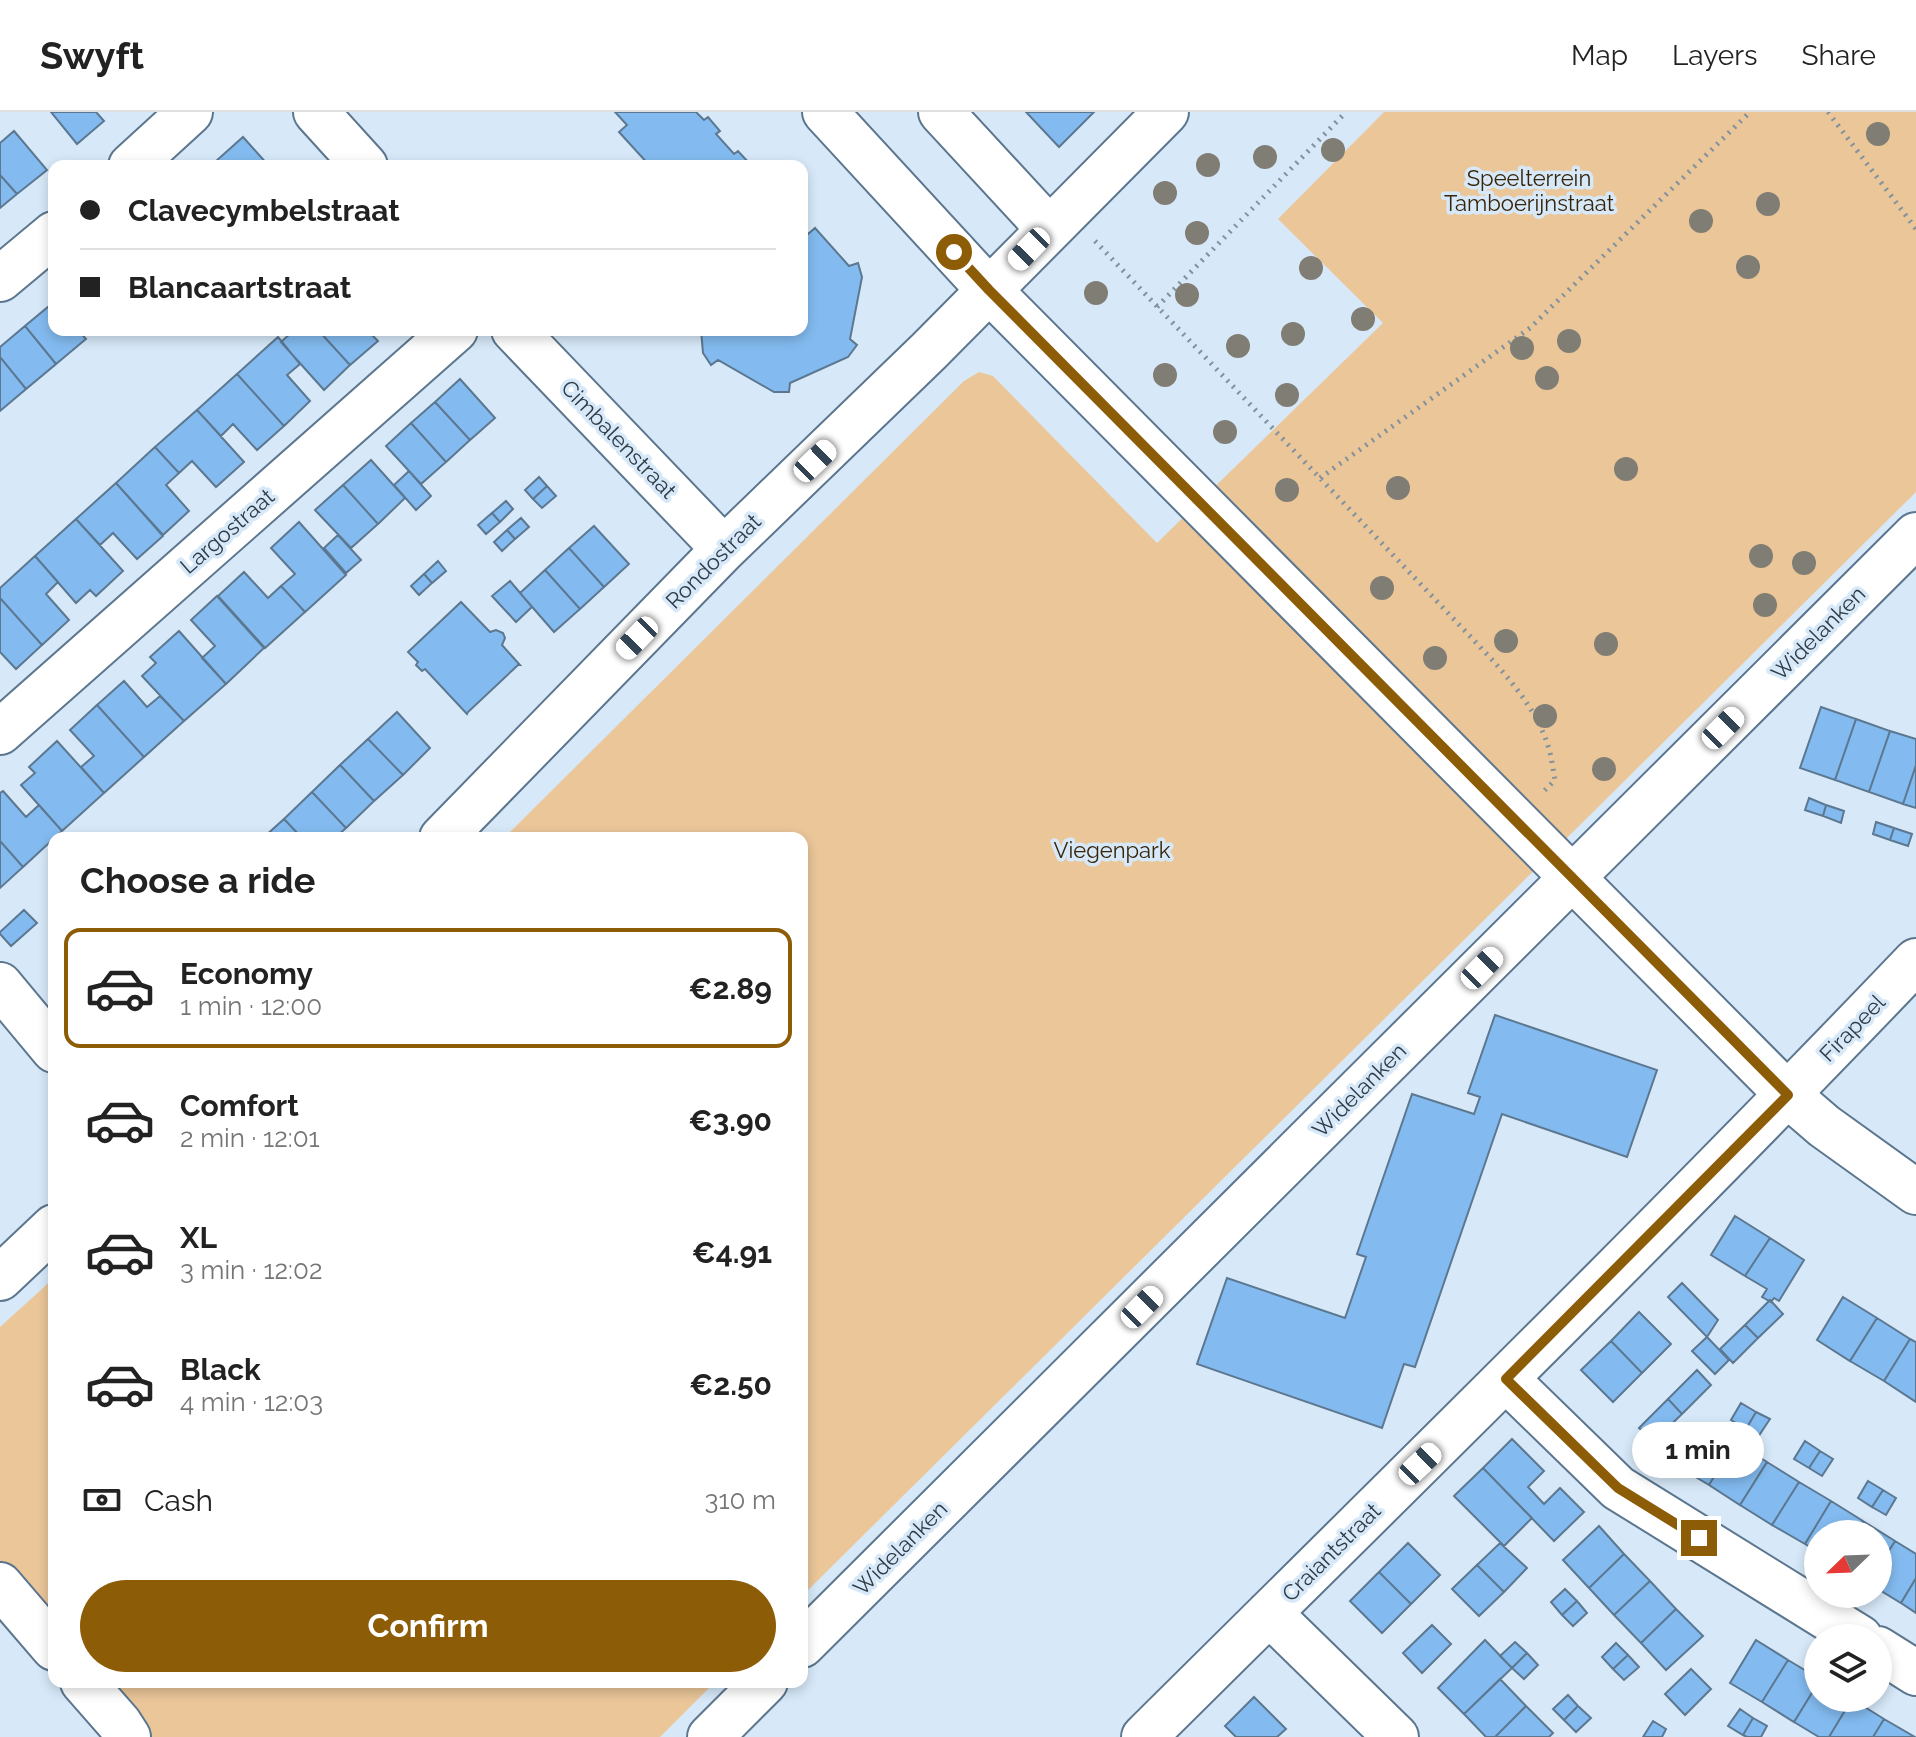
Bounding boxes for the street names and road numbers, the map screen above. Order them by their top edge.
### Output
street label: Cimbalenstraat [556,374,682,504]
street label: Largostraat [175,483,280,579]
street label: Rondostraat [660,508,766,614]
street label: Widelanken [1766,581,1870,685]
street label: Firapeel [1814,989,1890,1067]
street label: Widelanken [1307,1038,1411,1142]
street label: Widelanken [848,1496,952,1600]
street label: Craiantstraat [1276,1497,1386,1607]

